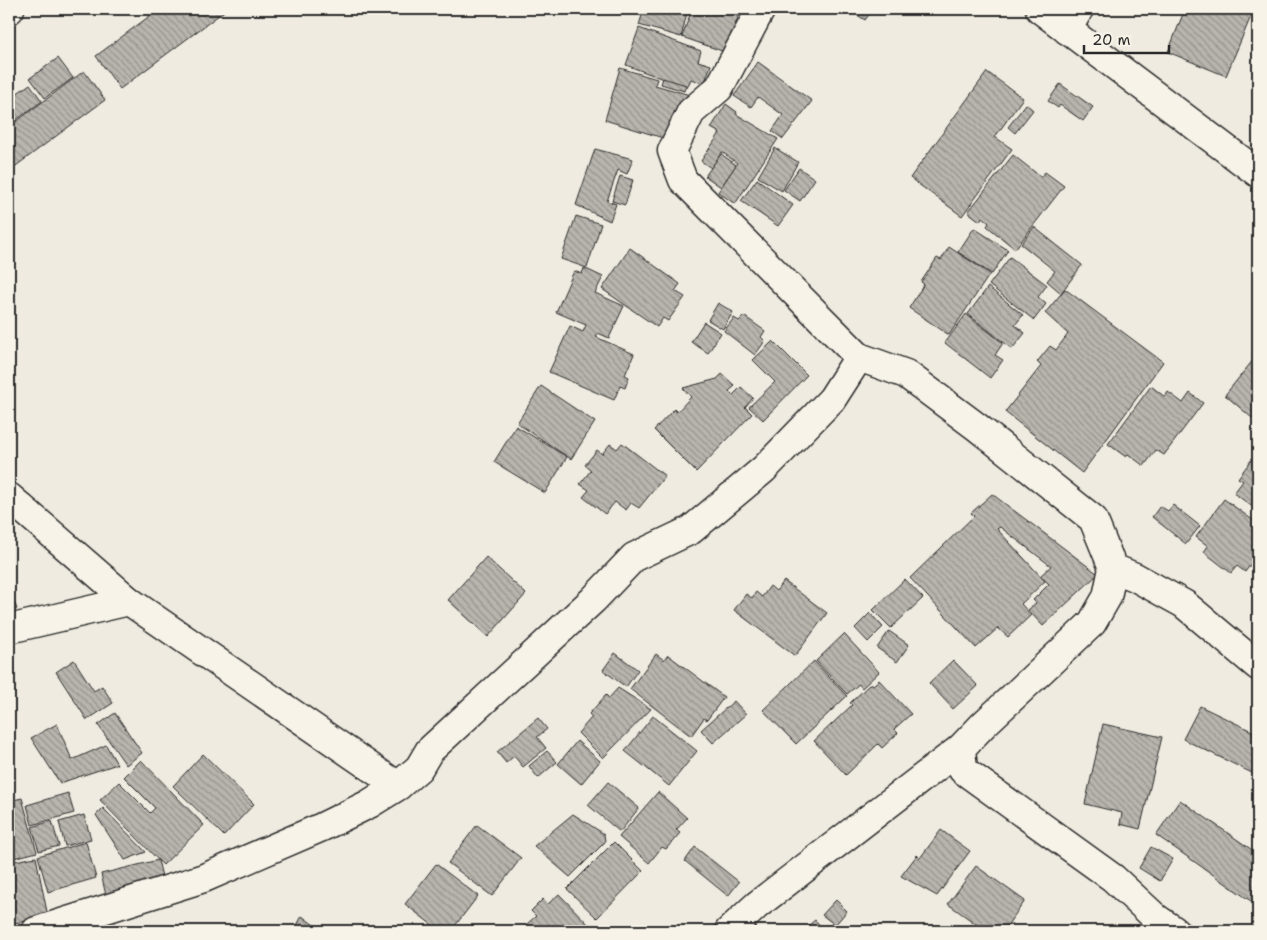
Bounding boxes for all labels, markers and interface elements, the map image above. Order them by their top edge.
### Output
scale bar [1084,22,1170,54]
text: 20 m [1092,30,1131,50]

